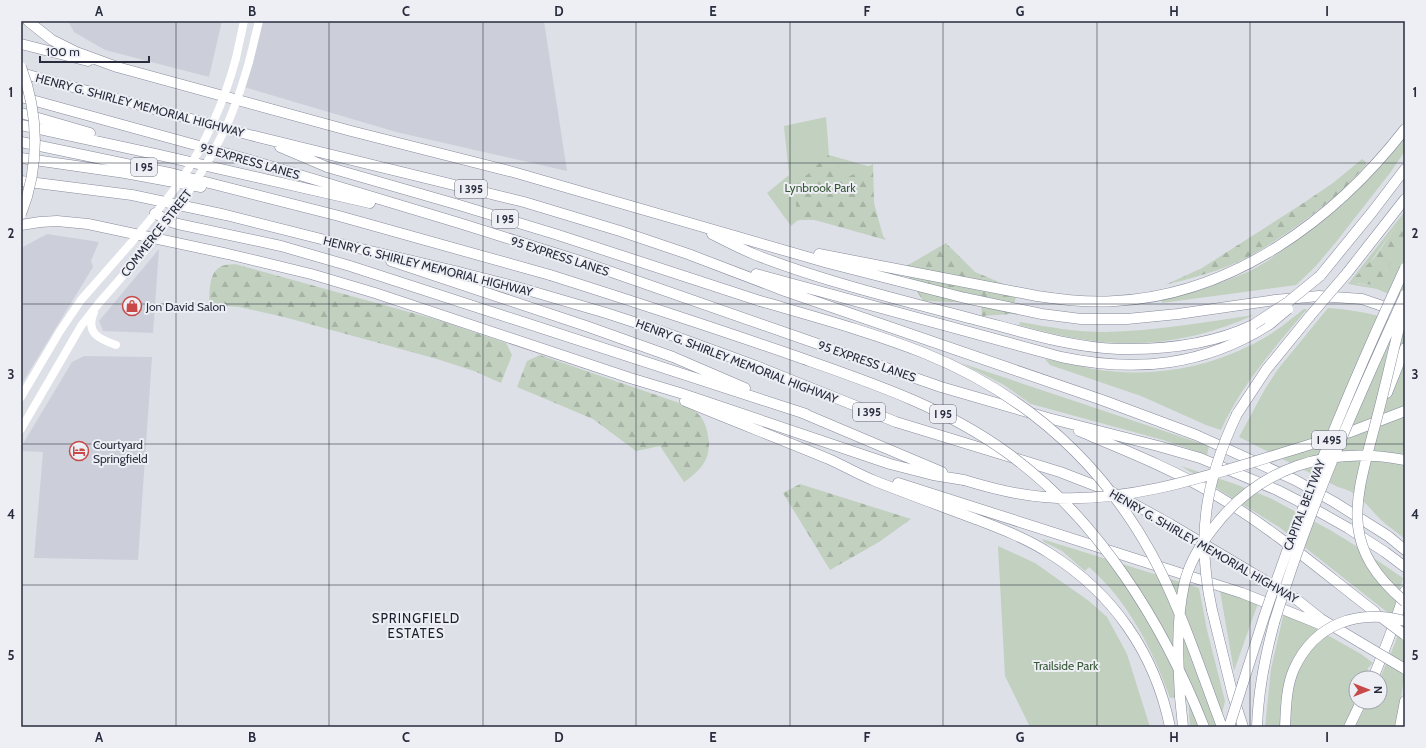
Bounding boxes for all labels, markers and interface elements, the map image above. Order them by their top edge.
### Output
text: A [95,3,104,19]
text: B [248,3,256,19]
text: C [402,3,410,19]
text: D [554,3,564,19]
text: E [709,3,717,19]
text: F [864,3,871,19]
text: G [1016,3,1025,19]
text: H [1169,3,1179,19]
text: I [1325,3,1329,19]
scale bar [40,38,149,64]
text: 100 m [46,44,80,59]
street label: HENRY G. SHIRLEY MEMORIAL HIGHWAY [34,70,246,140]
text: 1 [9,84,13,100]
text: 1 [1413,84,1417,100]
street label: 95 EXPRESS LANES [199,140,301,182]
road number: I 95 [131,158,157,176]
road number: I 395 [455,180,487,198]
park label: Lynbrook Park [784,180,856,195]
street label: COMMERCE STREET [117,186,195,280]
road number: I 95 [492,210,518,228]
text: 2 [8,225,15,241]
text: 2 [1412,225,1419,241]
street label: HENRY G. SHIRLEY MEMORIAL HIGHWAY [322,233,535,299]
street label: 95 EXPRESS LANES [509,233,611,279]
shop icon: Jon David Salon [121,295,143,317]
place label: Jon David Salon [145,299,226,314]
street label: HENRY G. SHIRLEY MEMORIAL HIGHWAY [634,315,840,407]
street label: 95 EXPRESS LANES [816,337,918,385]
text: 3 [7,366,15,382]
text: 3 [1411,366,1419,382]
road number: I 395 [853,403,885,421]
road number: I 95 [930,405,956,423]
road number: I 495 [1312,431,1346,449]
place label: Courtyard Springfield [93,437,148,466]
hotel icon: Courtyard Springfield [68,440,90,462]
street label: CAPITAL BELTWAY [1280,457,1328,553]
street label: HENRY G. SHIRLEY MEMORIAL HIGHWAY [1107,486,1301,606]
text: 4 [7,506,15,522]
text: 4 [1411,506,1419,522]
district label: SPRINGFIELD ESTATES [372,610,460,641]
text: 5 [8,647,15,663]
text: 5 [1412,647,1419,663]
park label: Trailside Park [1034,658,1099,673]
north arrow [1348,670,1388,710]
text: N [1371,686,1385,694]
text: A [95,729,104,745]
text: B [248,729,256,745]
text: C [402,729,410,745]
text: D [554,729,564,745]
text: E [709,729,717,745]
text: F [864,729,871,745]
text: G [1016,729,1025,745]
text: H [1169,729,1179,745]
text: I [1325,729,1329,745]

